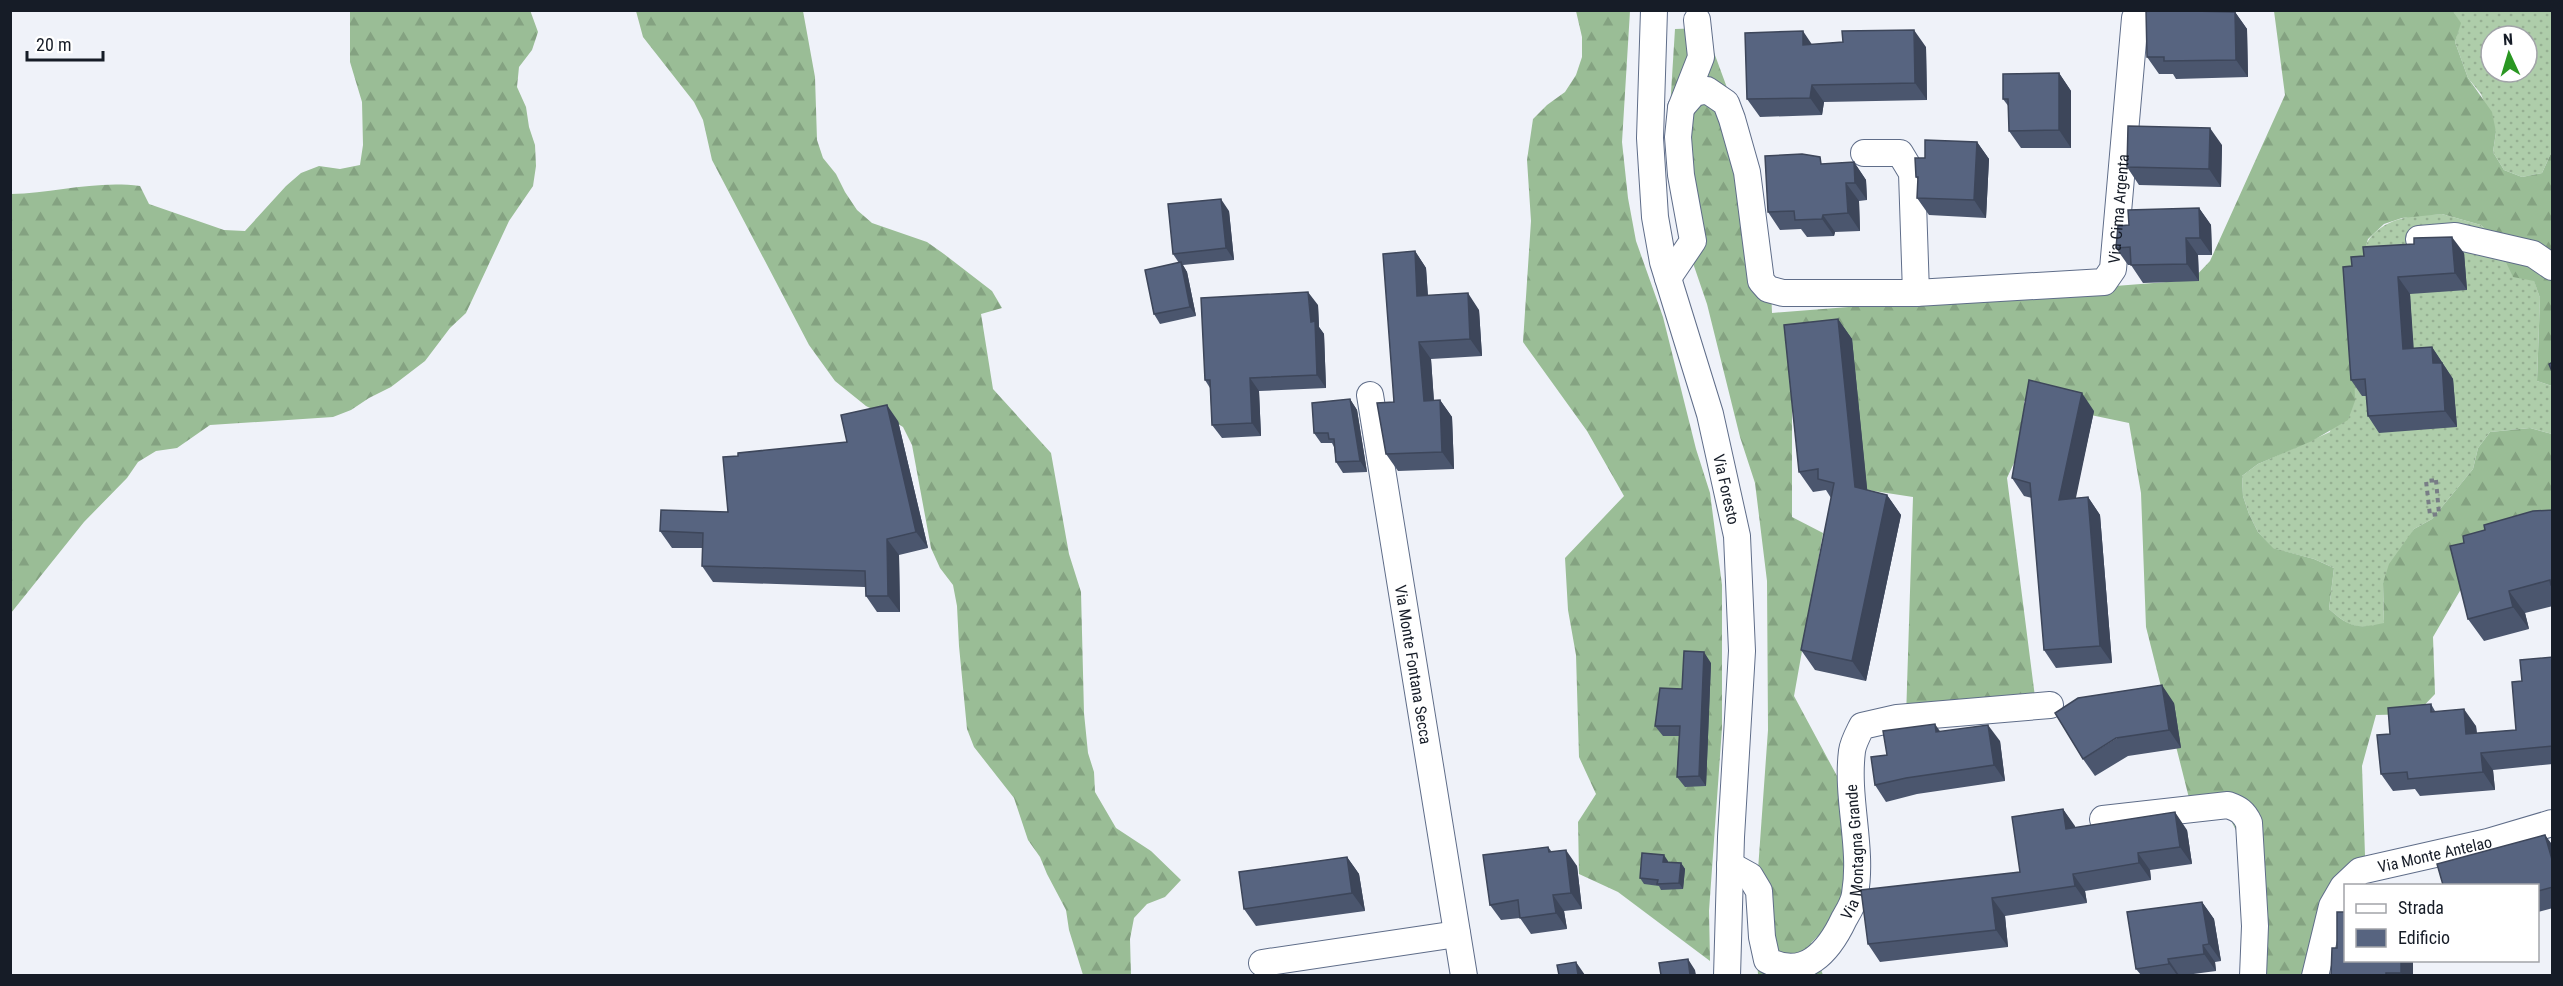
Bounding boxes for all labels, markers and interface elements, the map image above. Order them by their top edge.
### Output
scale bar [27,24,104,62]
north arrow [2479,24,2539,84]
text: N [2502,30,2514,49]
text: 20 m [36,34,71,55]
street label: Via Cima Argenta [2105,153,2133,264]
street label: Via Foresto [1709,452,1743,526]
street label: Via Monte Fontana Secca [1391,584,1435,745]
street label: Via Montagna Grande [1837,784,1867,923]
street label: Via Monte Antelao [2376,832,2494,877]
legend [2344,884,2539,962]
text: Strada [2398,897,2444,918]
text: Edificio [2398,927,2450,948]

